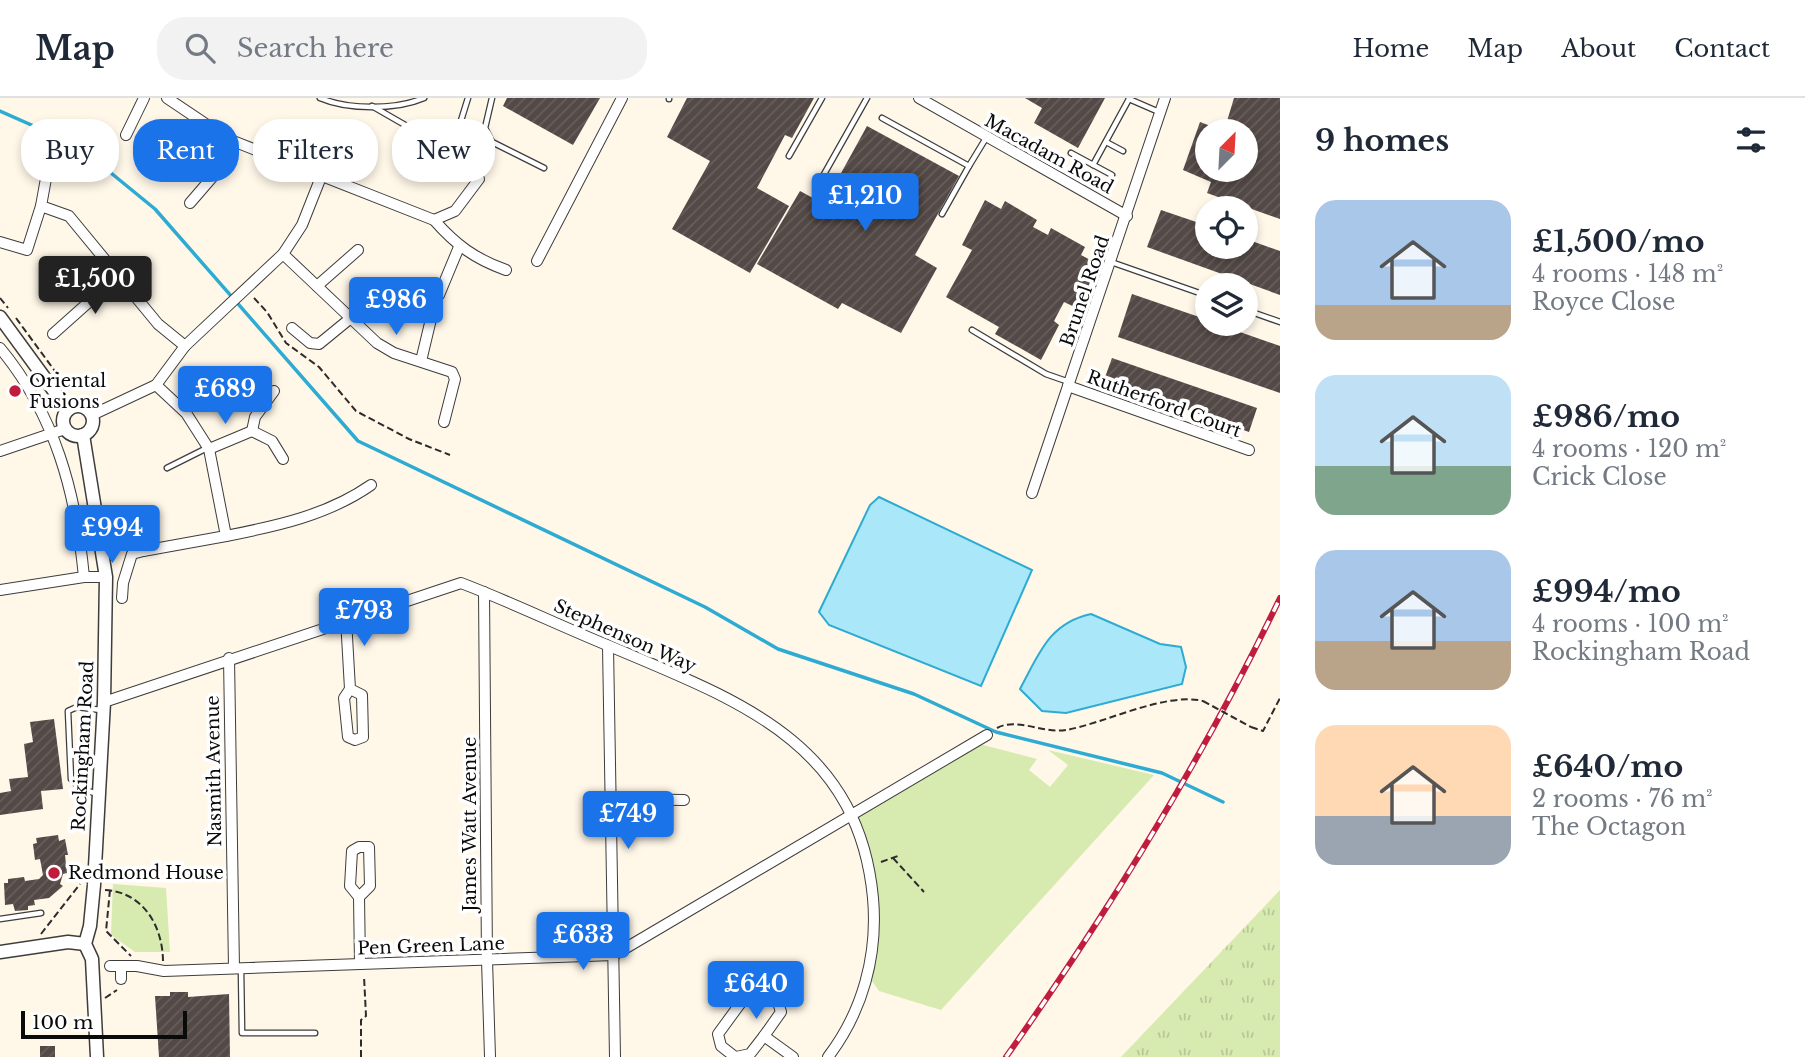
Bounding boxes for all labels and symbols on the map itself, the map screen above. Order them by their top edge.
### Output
street label: Macadam Road [981,110,1117,198]
north arrow [1195,119,1258,182]
pin: £1,210 [808,174,922,233]
street label: Brunel Road [1056,233,1114,349]
pin: £1,500 [38,256,152,316]
pin: £986 [355,278,437,337]
pin: £689 [184,366,266,426]
street label: Rutherford Court [1084,366,1244,442]
place label: Oriental Fusions [29,370,106,413]
marker: Oriental Fusions [7,383,23,399]
pin: £994 [71,505,153,565]
pin: £793 [323,588,405,648]
street label: Stephenson Way [550,595,700,677]
street label: Rockingham Road [68,660,98,832]
street label: Nasmith Avenue [202,695,226,847]
street label: James Watt Avenue [459,737,481,913]
pin: £749 [587,792,669,851]
place label: Redmond House [68,862,224,884]
marker: Redmond House [46,865,62,881]
pin: £633 [542,912,624,972]
street label: Pen Green Lane [357,932,505,960]
pin: £640 [715,962,797,1021]
scale bar [21,1008,187,1040]

